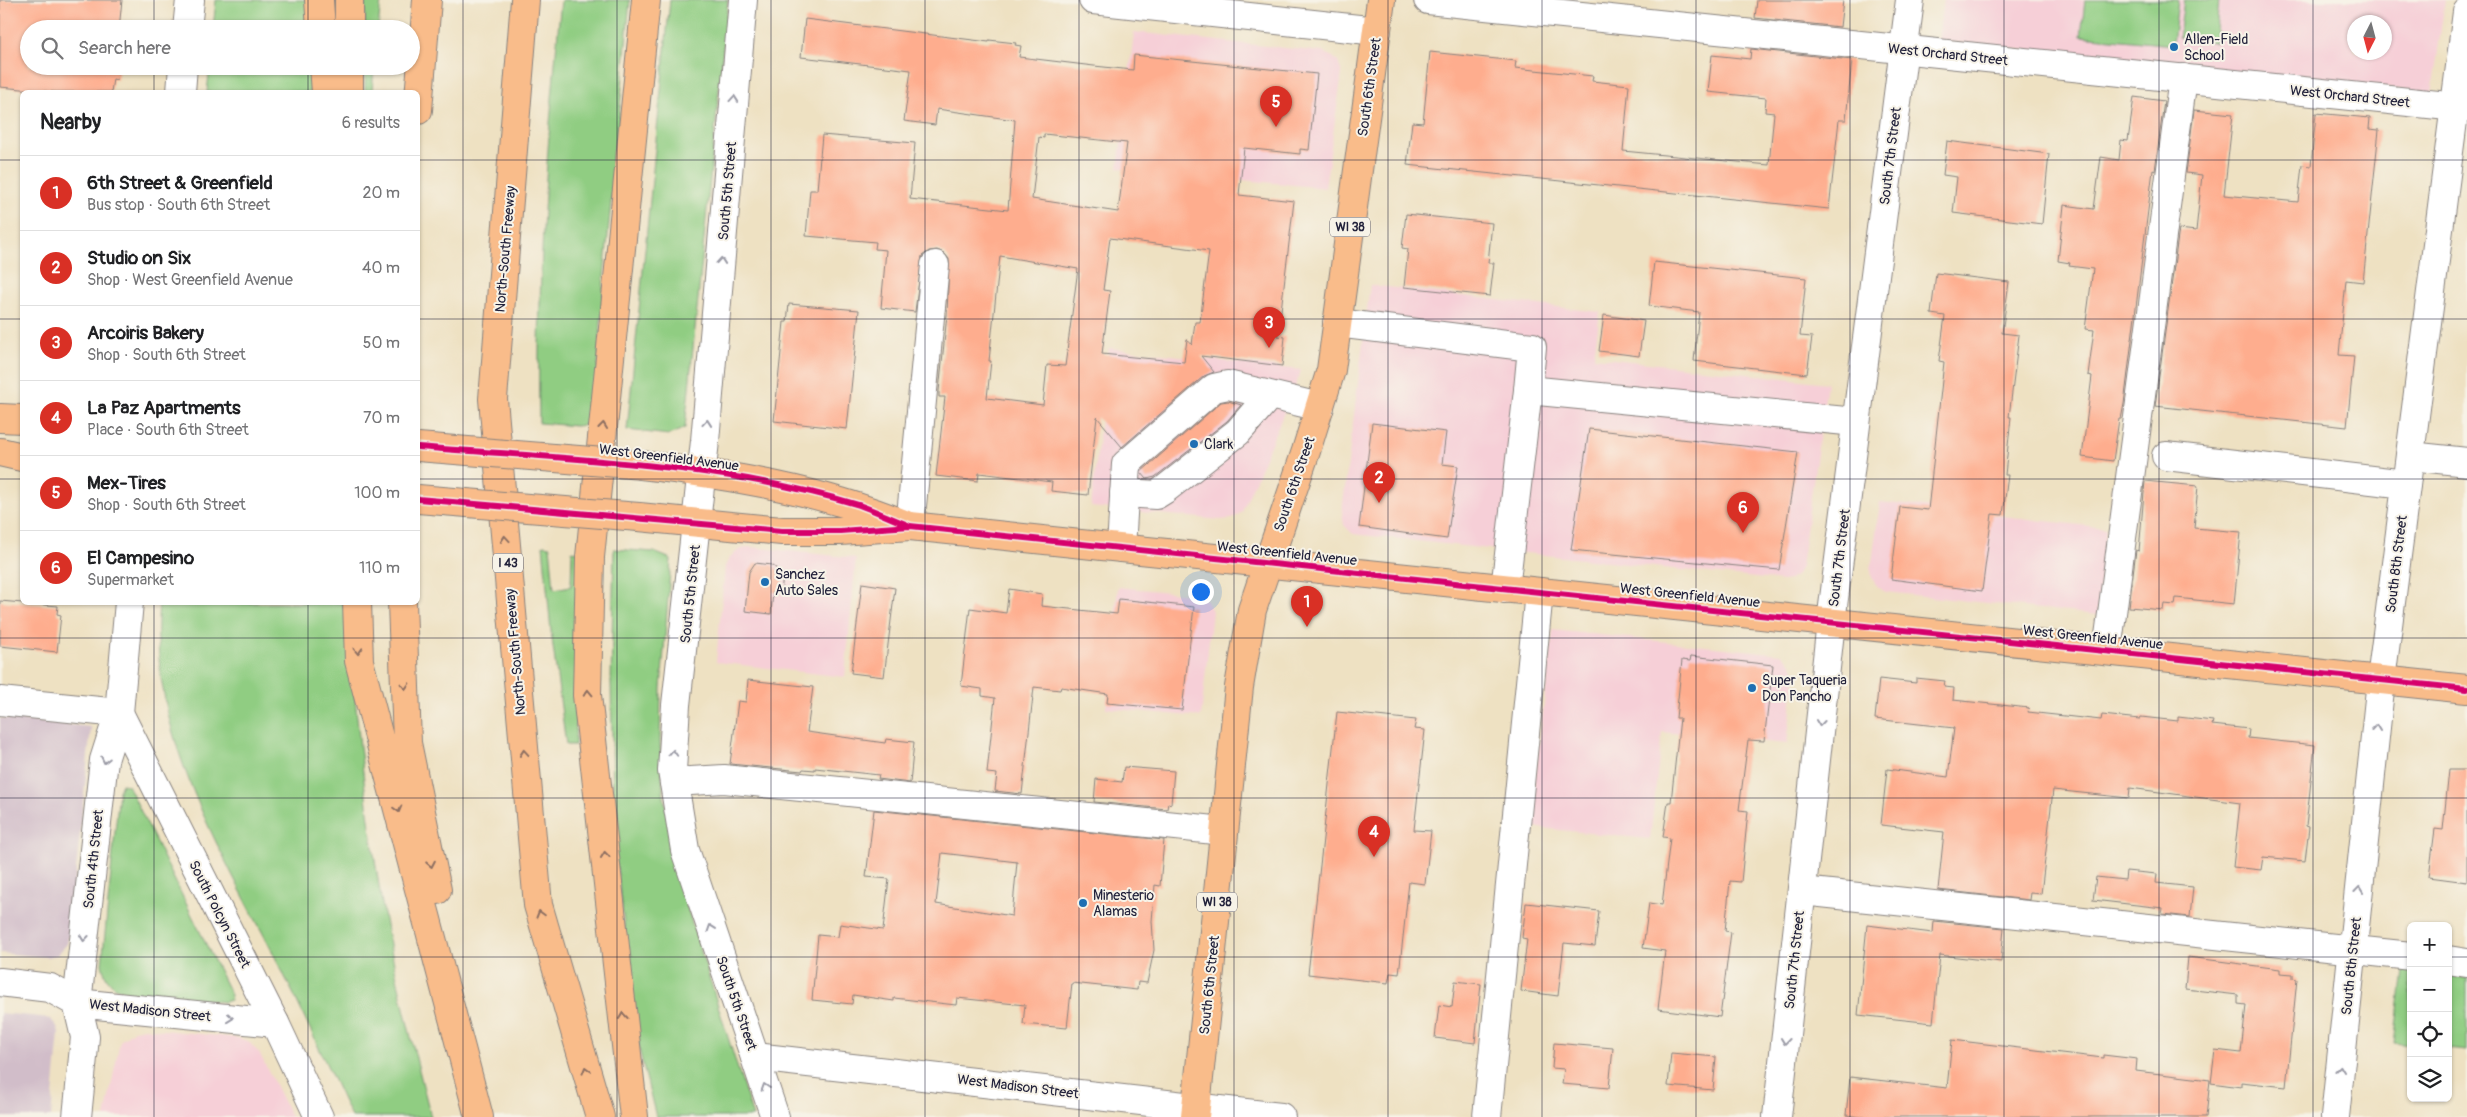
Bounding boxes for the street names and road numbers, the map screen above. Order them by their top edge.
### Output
street label: South 6th Street [1354,36,1385,137]
street label: West Orchard Street [1887,40,2009,69]
street label: West Orchard Street [2289,82,2411,111]
street label: South 7th Street [1876,106,1905,206]
street label: South 5th Street [715,141,740,241]
street label: North-South Freeway [491,185,520,313]
road number: WI 38 [1330,218,1370,236]
street label: South 6th Street [1270,434,1319,534]
street label: West Greenfield Avenue [598,440,740,475]
street label: South 7th Street [1825,508,1854,608]
street label: South 8th Street [2382,514,2411,614]
street label: West Greenfield Avenue [1216,538,1358,569]
street label: South 5th Street [677,544,704,644]
road number: I 43 [493,554,523,572]
street label: West Greenfield Avenue [1619,580,1761,611]
street label: North-South Freeway [501,588,530,716]
street label: West Greenfield Avenue [2022,622,2164,653]
street label: South 4th Street [80,808,107,909]
street label: South Polcyn Street [185,858,254,971]
road number: WI 38 [1197,892,1237,912]
street label: South 7th Street [1781,910,1808,1010]
street label: South 8th Street [2338,916,2365,1016]
street label: South 6th Street [1196,934,1223,1035]
street label: South 5th Street [712,954,761,1053]
street label: West Madison Street [88,996,212,1025]
street label: West Madison Street [956,1071,1080,1102]

